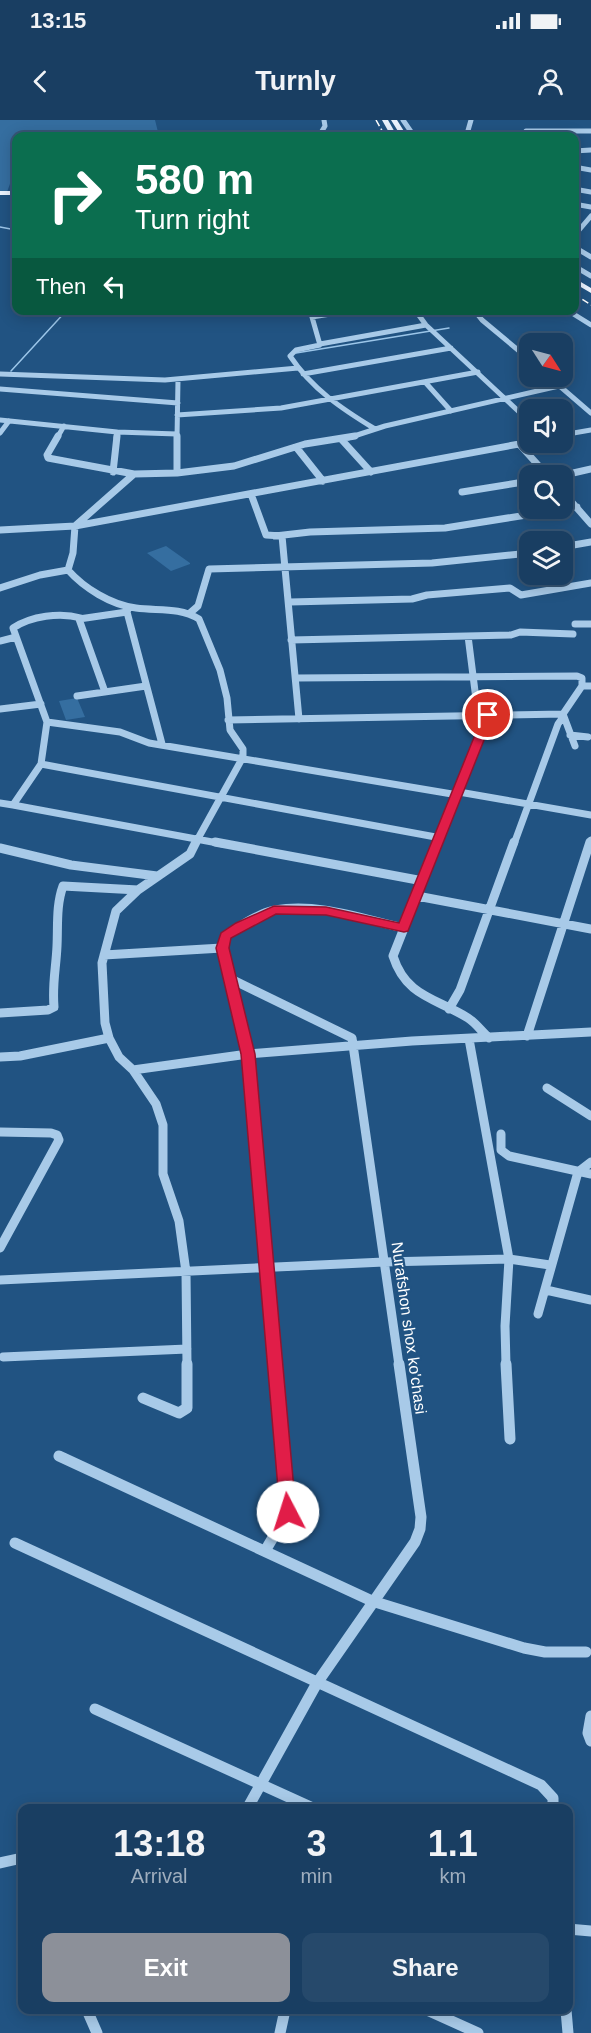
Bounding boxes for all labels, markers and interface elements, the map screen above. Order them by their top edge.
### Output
text: 13:15 [30,8,86,33]
icon: back [24,65,57,98]
icon: person [534,65,567,98]
text: Turnly [255,66,336,96]
icon: right [36,156,114,234]
text: 580 m [135,156,254,203]
text: Turn right [135,205,250,235]
icon: left [98,270,131,303]
text: Then [36,274,86,299]
north arrow [519,333,573,387]
map controls [519,333,573,585]
button: sound [519,399,573,453]
button: search [519,465,573,519]
button: layers [519,531,573,585]
pin [462,689,513,740]
icon: arrive [471,698,504,731]
street label: Nurafshon shox ko'chasi [388,1241,430,1415]
position arrow [256,1480,320,1544]
text: 13:18 [113,1823,205,1864]
text: 3 [306,1823,327,1864]
text: 1.1 [428,1823,478,1864]
text: Arrival [131,1865,188,1887]
text: min [300,1865,333,1887]
text: km [439,1865,466,1887]
button: Exit [42,1933,290,2002]
button: Share [302,1933,549,2002]

